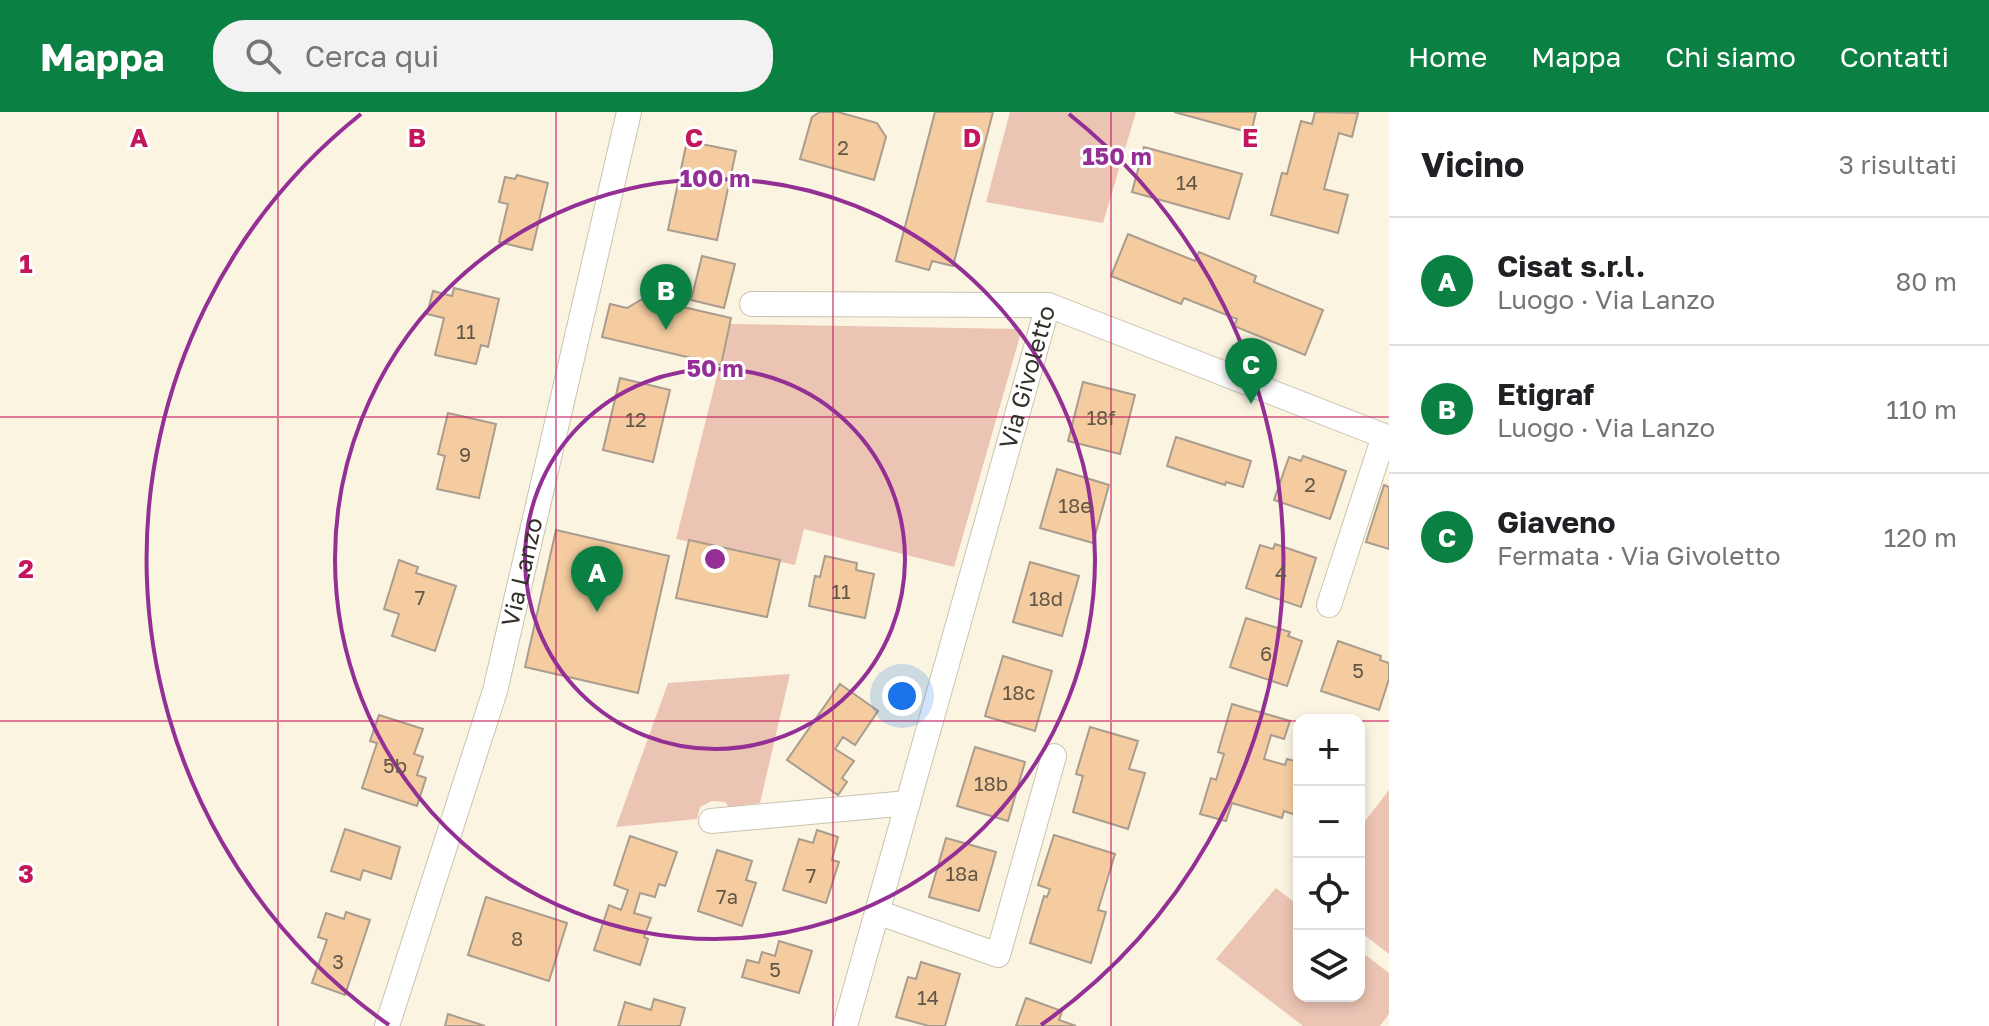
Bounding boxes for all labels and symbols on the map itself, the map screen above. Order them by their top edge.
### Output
text: A [130,122,149,153]
text: B [408,122,426,153]
text: C [685,122,703,153]
text: D [963,122,981,153]
text: E [1242,122,1258,153]
house number: 2 [837,135,849,159]
text: 150 m [1082,141,1152,170]
text: 100 m [680,163,750,192]
house number: 14 [1176,170,1198,194]
text: 1 [19,248,33,279]
pin: B [640,264,692,330]
street label: Via Givoletto [992,302,1060,452]
house number: 11 [456,319,476,343]
pin: C [1225,338,1277,404]
text: 50 m [686,353,744,382]
house number: 18f [1086,405,1116,429]
house number: 12 [625,407,647,431]
house number: 9 [459,442,471,466]
house number: 2 [1304,472,1316,496]
house number: 18e [1058,493,1092,517]
street label: Via Lanzo [494,514,548,629]
centre of rings [701,545,729,573]
pin: A [571,546,623,612]
text: 2 [18,553,34,584]
house number: 4 [1275,560,1287,584]
house number: 11 [831,579,851,603]
house number: 7 [415,585,425,609]
house number: 18d [1029,586,1063,610]
house number: 6 [1260,641,1272,665]
house number: 5 [1352,658,1364,682]
your location [882,676,922,716]
house number: 18c [1003,680,1035,704]
house number: 5b [383,753,407,777]
house number: 18b [974,771,1008,795]
text: 3 [18,858,34,889]
house number: 18a [945,861,979,885]
house number: 7 [806,863,816,887]
house number: 7a [716,884,738,908]
house number: 8 [511,926,523,950]
house number: 3 [332,949,344,973]
house number: 5 [769,957,781,981]
house number: 14 [917,985,939,1009]

